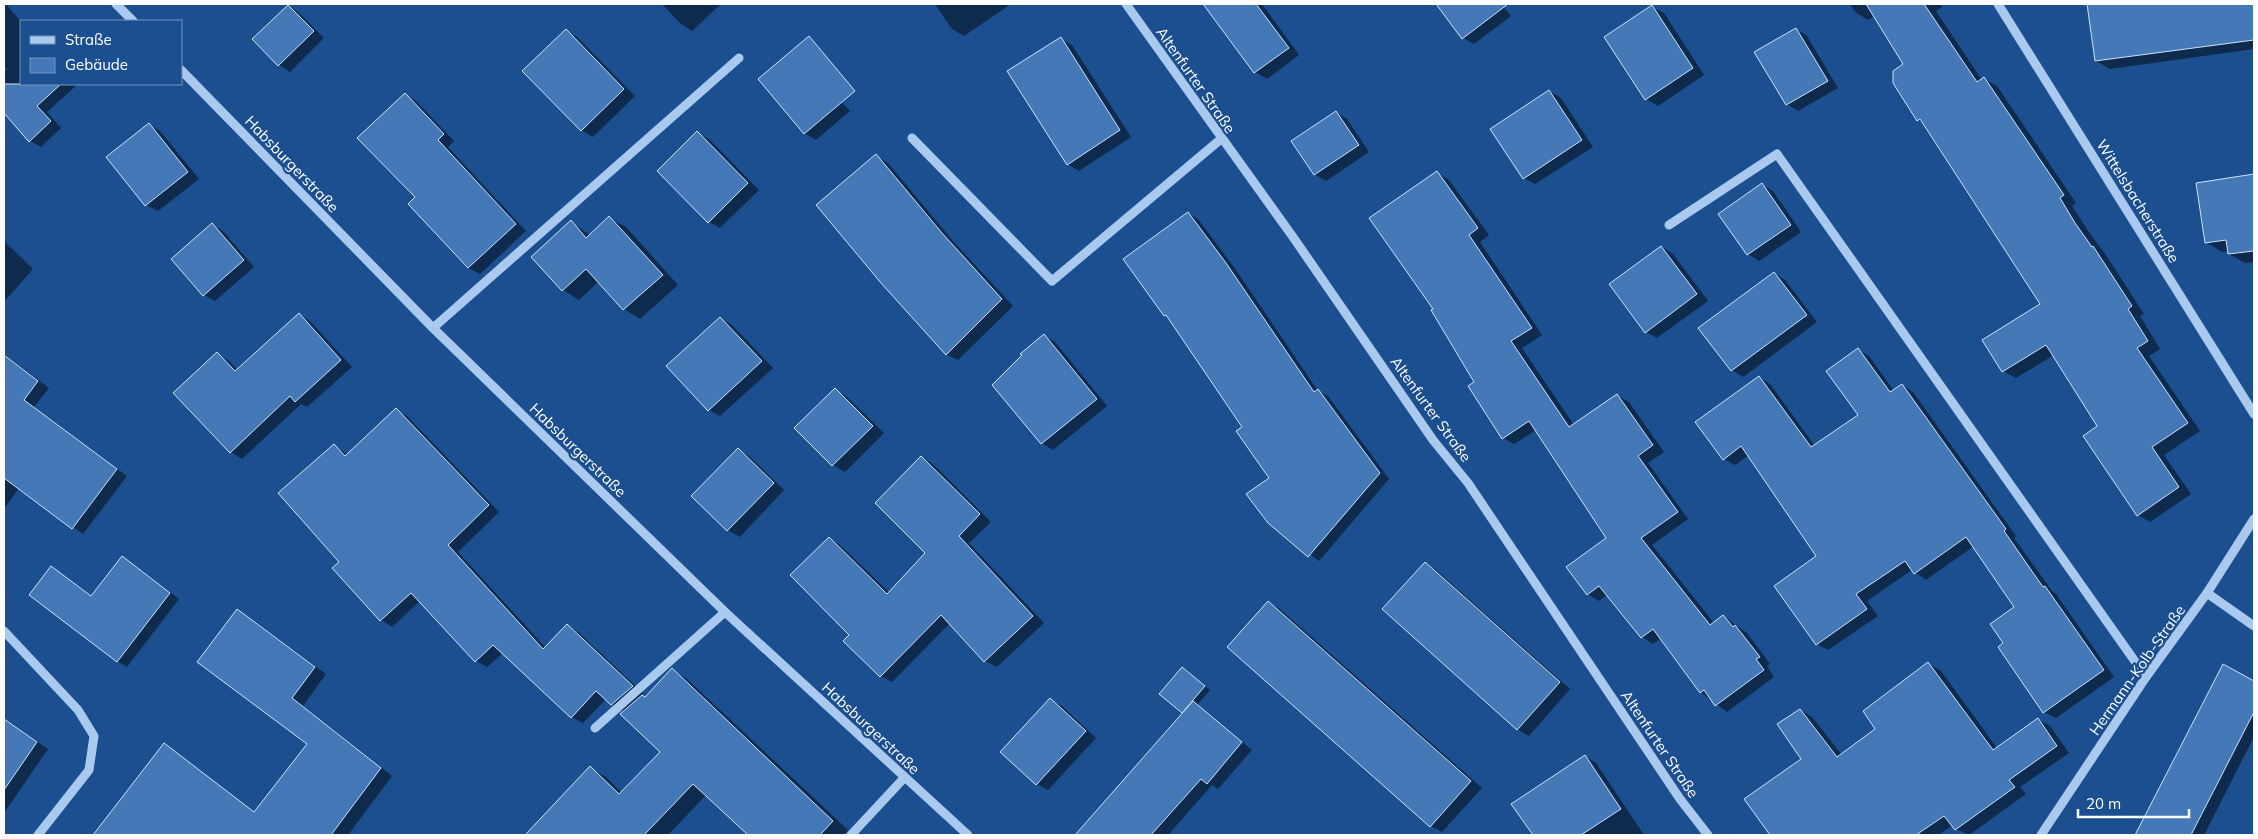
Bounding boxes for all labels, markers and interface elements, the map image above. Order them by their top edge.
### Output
legend [20,20,182,85]
street label: Altenfurter Straße [1152,23,1240,137]
text: Straße [65,30,112,49]
text: Gebäude [65,55,128,74]
street label: Habsburgerstraße [241,112,343,216]
street label: Wittelsbacherstraße [2092,136,2184,266]
street label: Altenfurter Straße [1386,353,1476,465]
street label: Habsburgerstraße [526,399,630,501]
street label: Hermann-Kolb-Straße [2085,601,2189,739]
street label: Habsburgerstraße [818,678,924,778]
street label: Altenfurter Straße [1617,687,1703,801]
scale bar [2078,786,2189,818]
text: 20 m [2086,794,2121,813]

